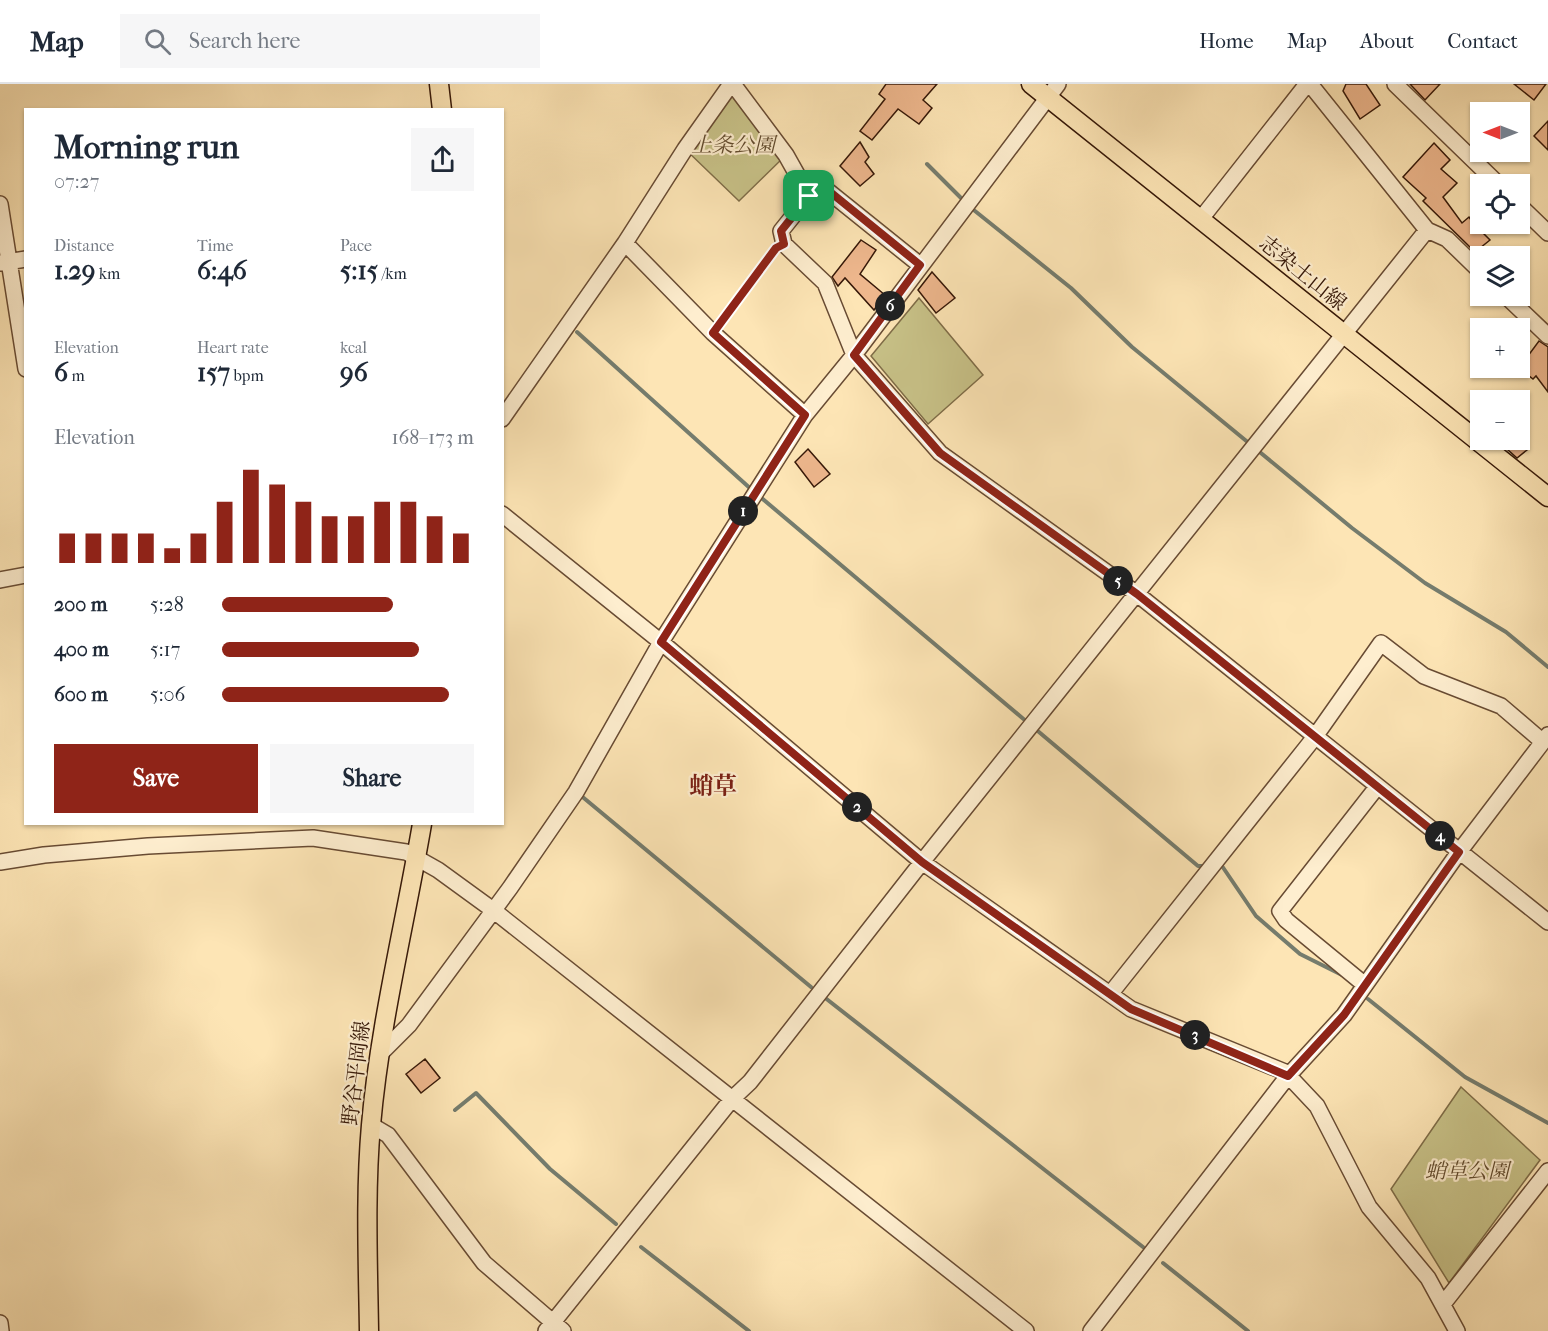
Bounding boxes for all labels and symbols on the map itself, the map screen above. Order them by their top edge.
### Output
north arrow [1470,102,1530,162]
park label: 上条公園 [691,133,778,157]
pin [783,170,834,221]
street label: 志染土山線 [1255,231,1351,315]
pin: 6 [875,291,905,321]
pin: 1 [728,496,758,526]
pin: 5 [1103,566,1133,596]
district label: 蛸草 [689,772,737,800]
pin: 2 [842,792,872,822]
pin: 4 [1425,821,1455,851]
street label: 野谷平岡線 [338,1019,374,1127]
pin: 3 [1180,1020,1210,1050]
park label: 蛸草公園 [1425,1159,1512,1183]

